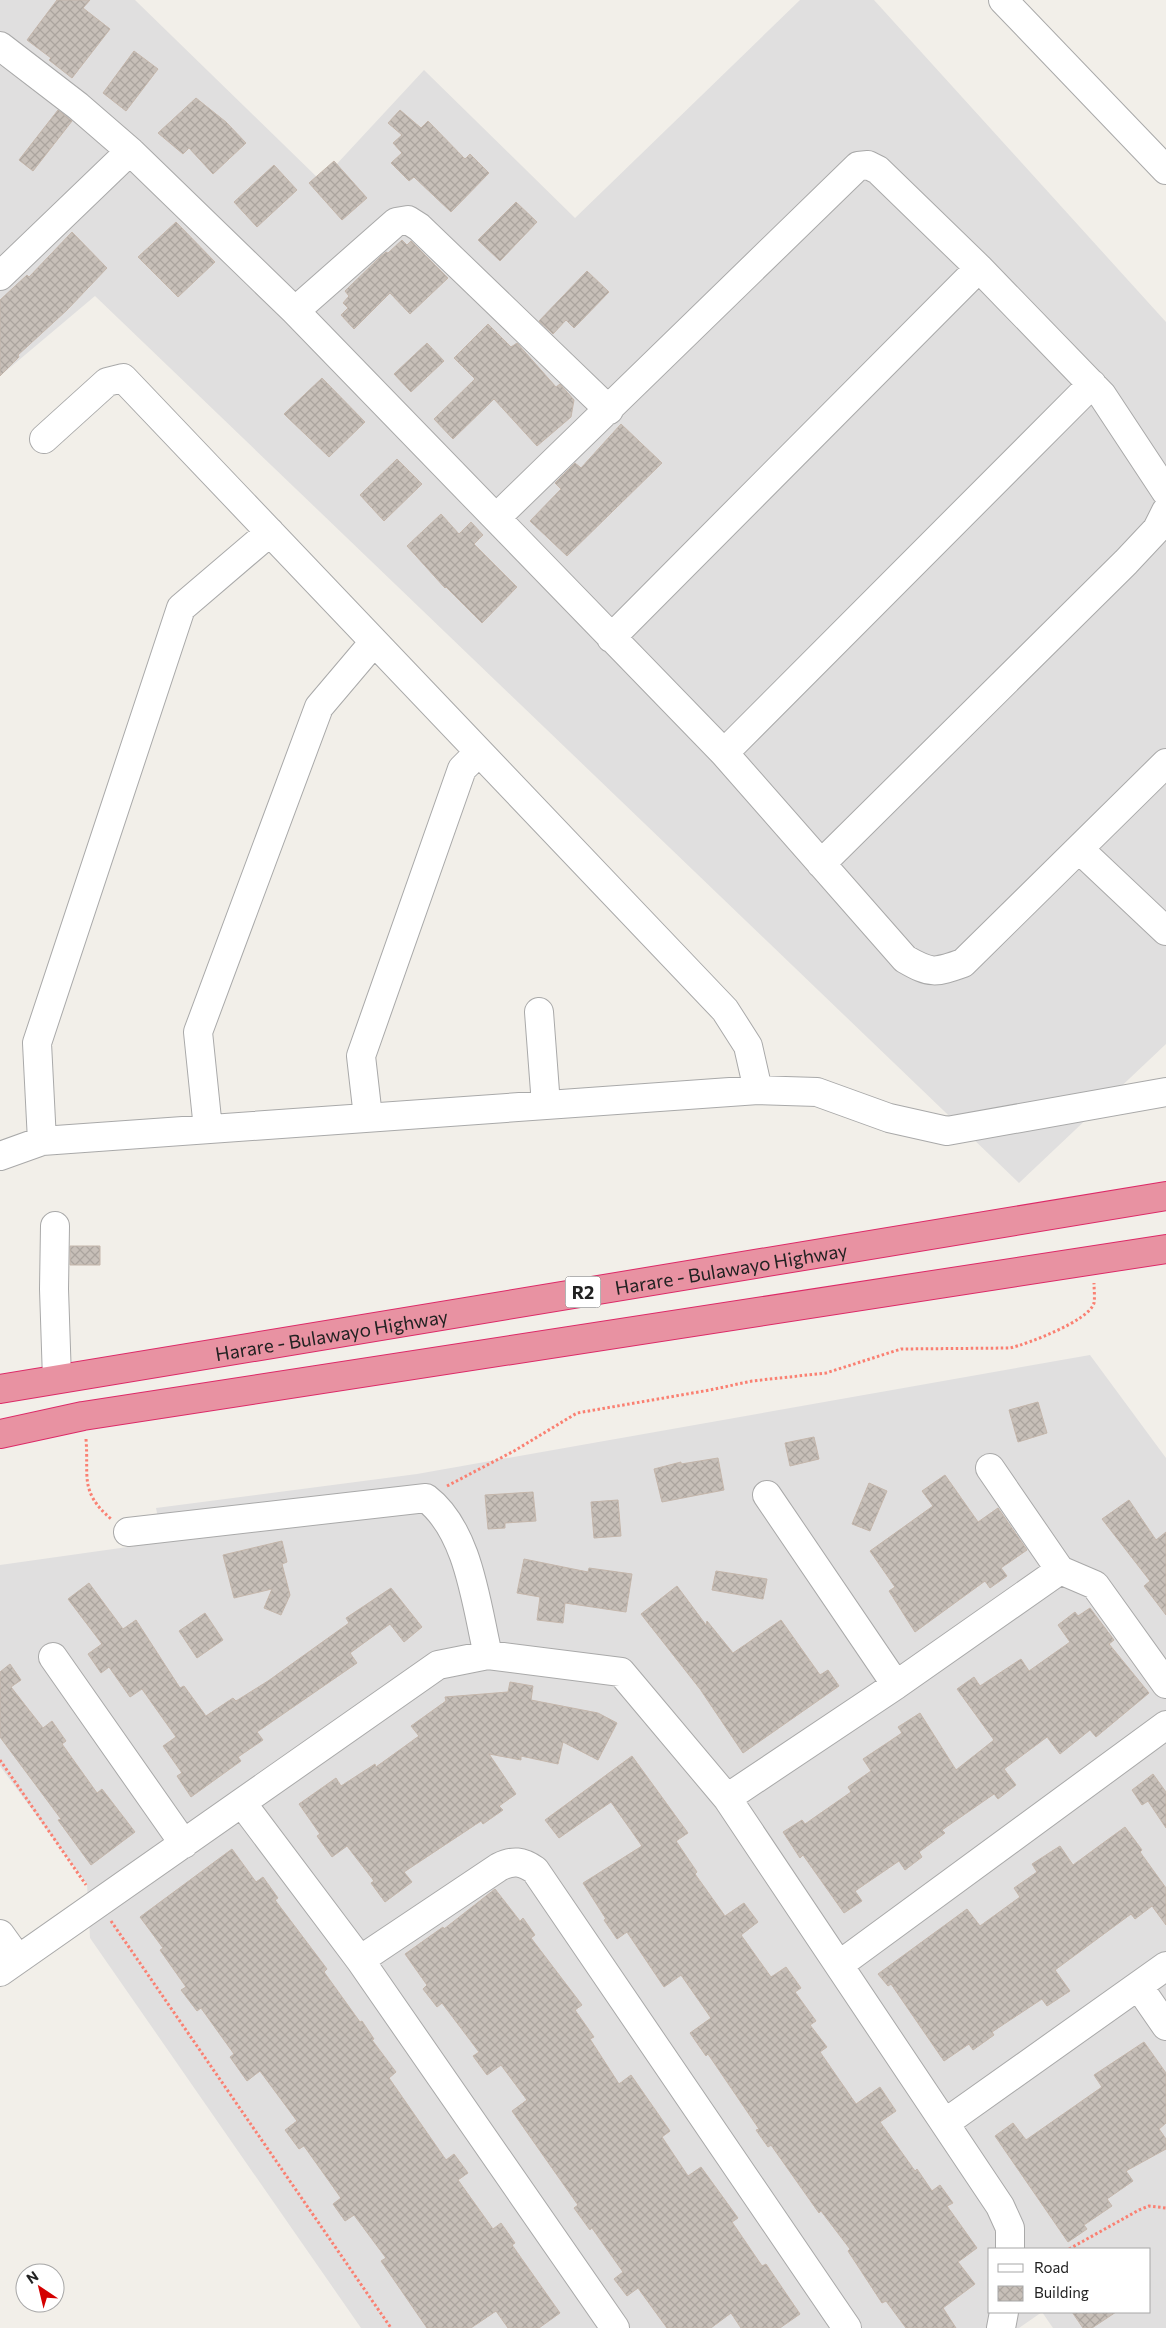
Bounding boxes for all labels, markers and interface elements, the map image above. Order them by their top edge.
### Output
street label: Harare - Bulawayo Highway [613,1237,849,1299]
road number: R2 [566,1276,600,1308]
street label: Harare - Bulawayo Highway [213,1304,450,1365]
legend [988,2248,1151,2313]
text: Road [1034,2258,1069,2276]
north arrow [15,2263,65,2313]
text: N [23,2267,41,2287]
text: Building [1034,2283,1089,2301]

